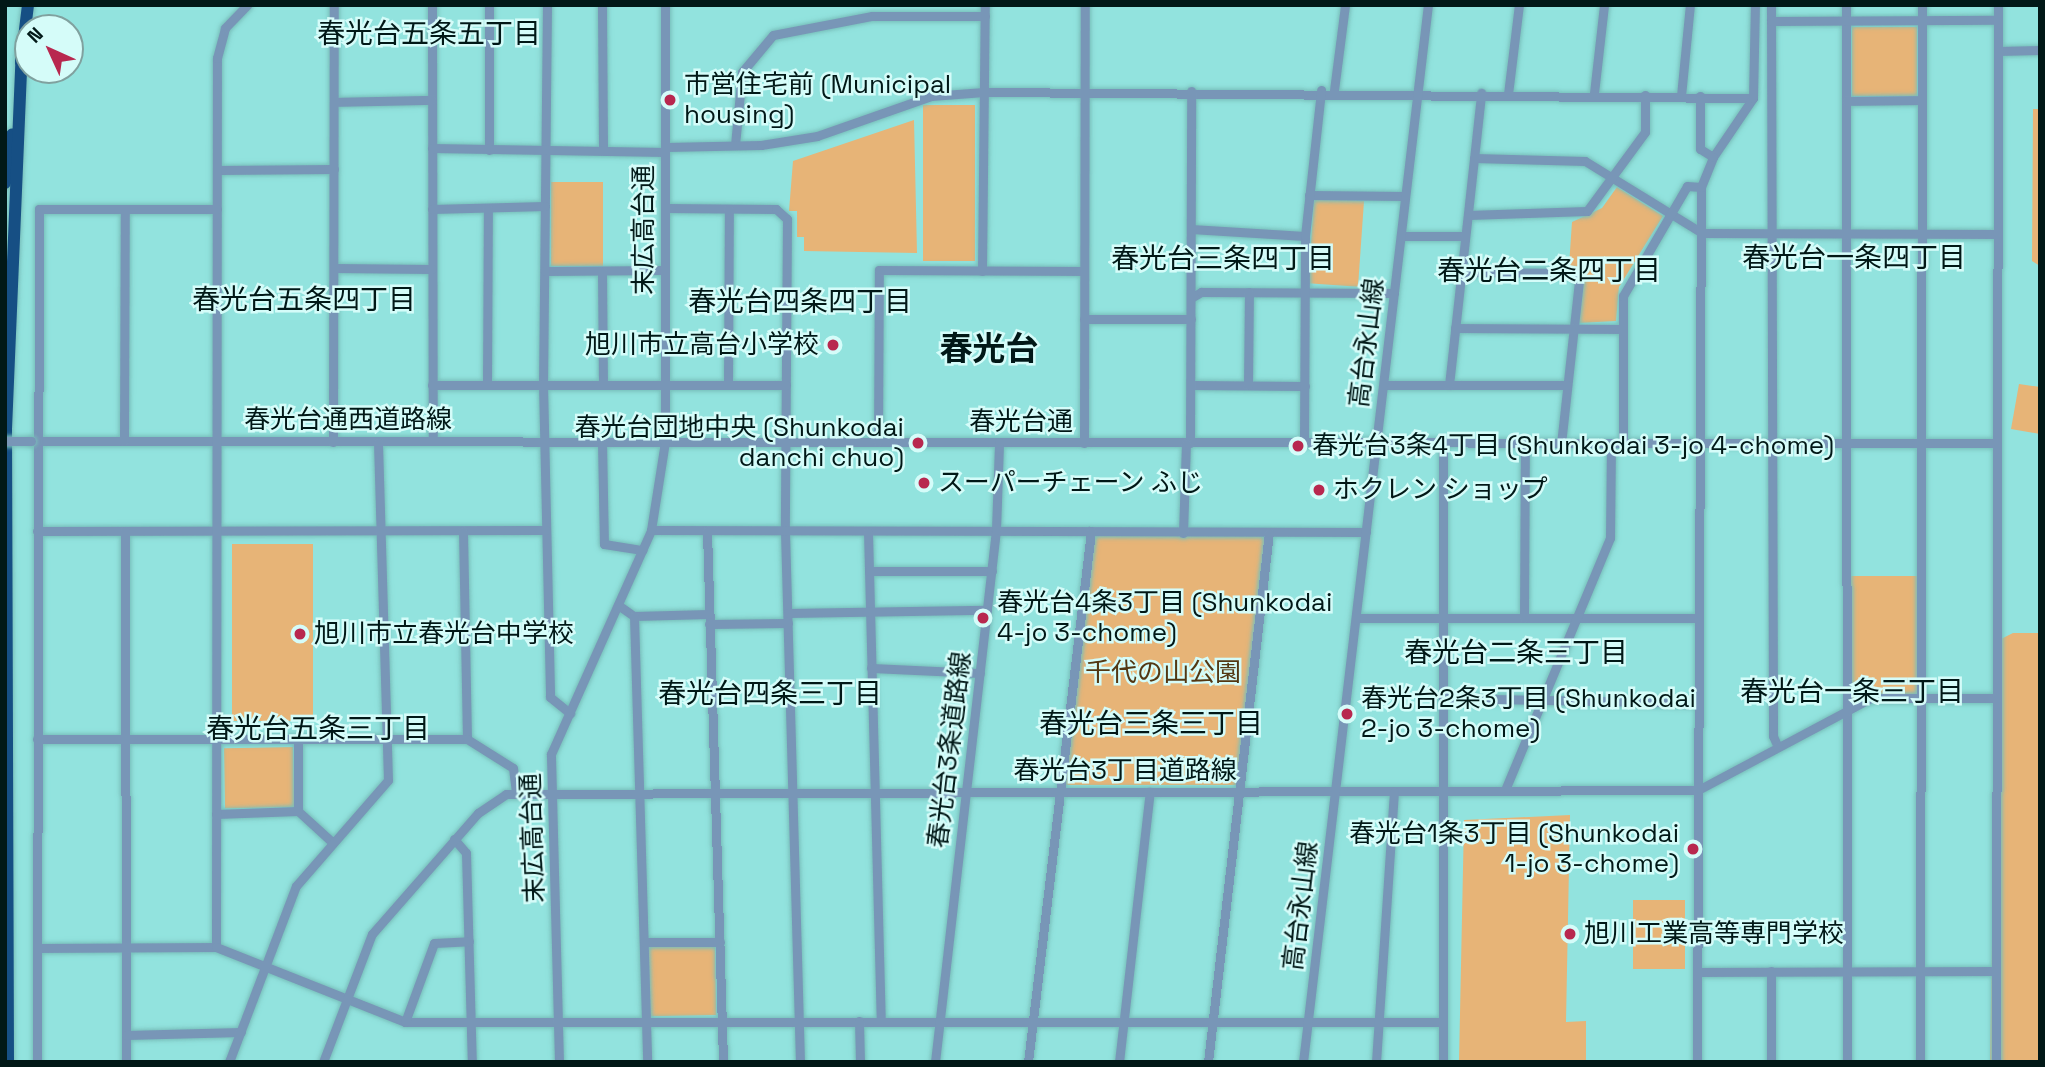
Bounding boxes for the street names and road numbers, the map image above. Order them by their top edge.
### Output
street label: 末広高台通 [628,165,660,295]
street label: 高台永山線 [1344,277,1390,409]
street label: 春光台通西道路線 [244,404,452,436]
street label: 春光台通 [969,406,1073,438]
street label: 春光台3条道路線 [922,650,978,850]
street label: 春光台3丁目道路線 [1013,755,1237,787]
street label: 末広高台通 [515,772,551,904]
street label: 高台永山線 [1278,840,1324,972]

